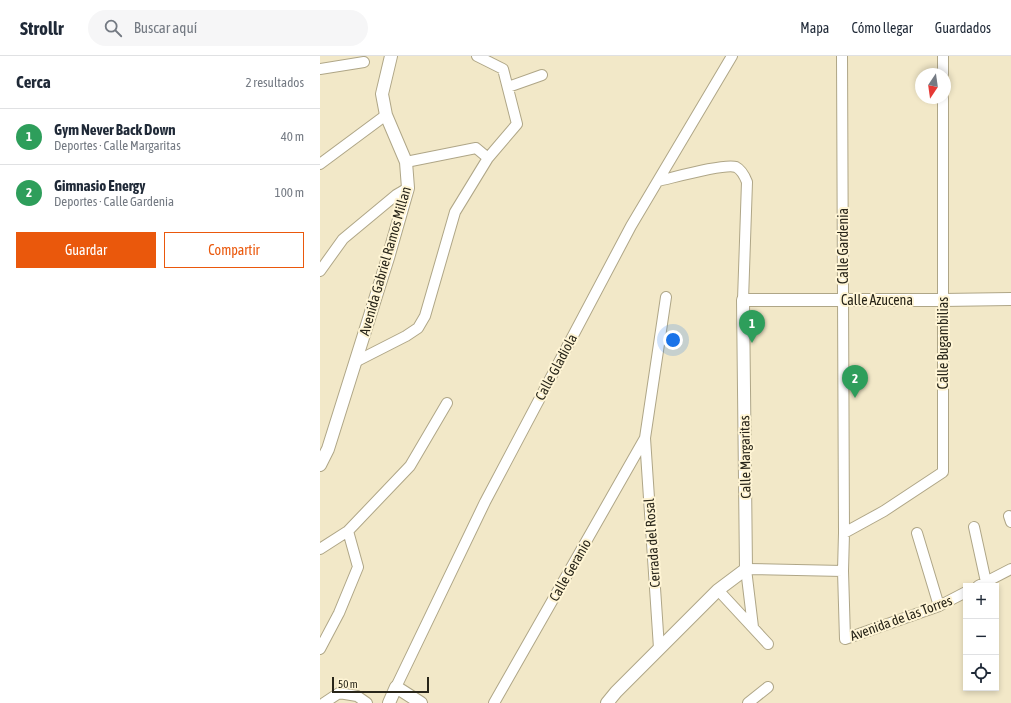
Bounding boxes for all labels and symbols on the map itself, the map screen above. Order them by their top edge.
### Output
north arrow [915,68,951,104]
street label: Avenida Gabriel Ramos Millan [356,185,414,337]
street label: Calle Gardenia [835,208,851,284]
street label: Calle Azucena [841,292,913,308]
street label: Calle Bugambilias [935,297,951,389]
pin: 1 [739,310,765,343]
your location [663,330,683,350]
street label: Calle Gladiola [532,331,580,403]
pin: 2 [842,365,868,398]
street label: Calle Margaritas [736,415,754,499]
street label: Cerrada del Rosal [641,497,663,588]
street label: Calle Geranio [546,536,594,604]
street label: Avenida de las Torres [848,592,954,644]
scale bar [332,675,429,694]

